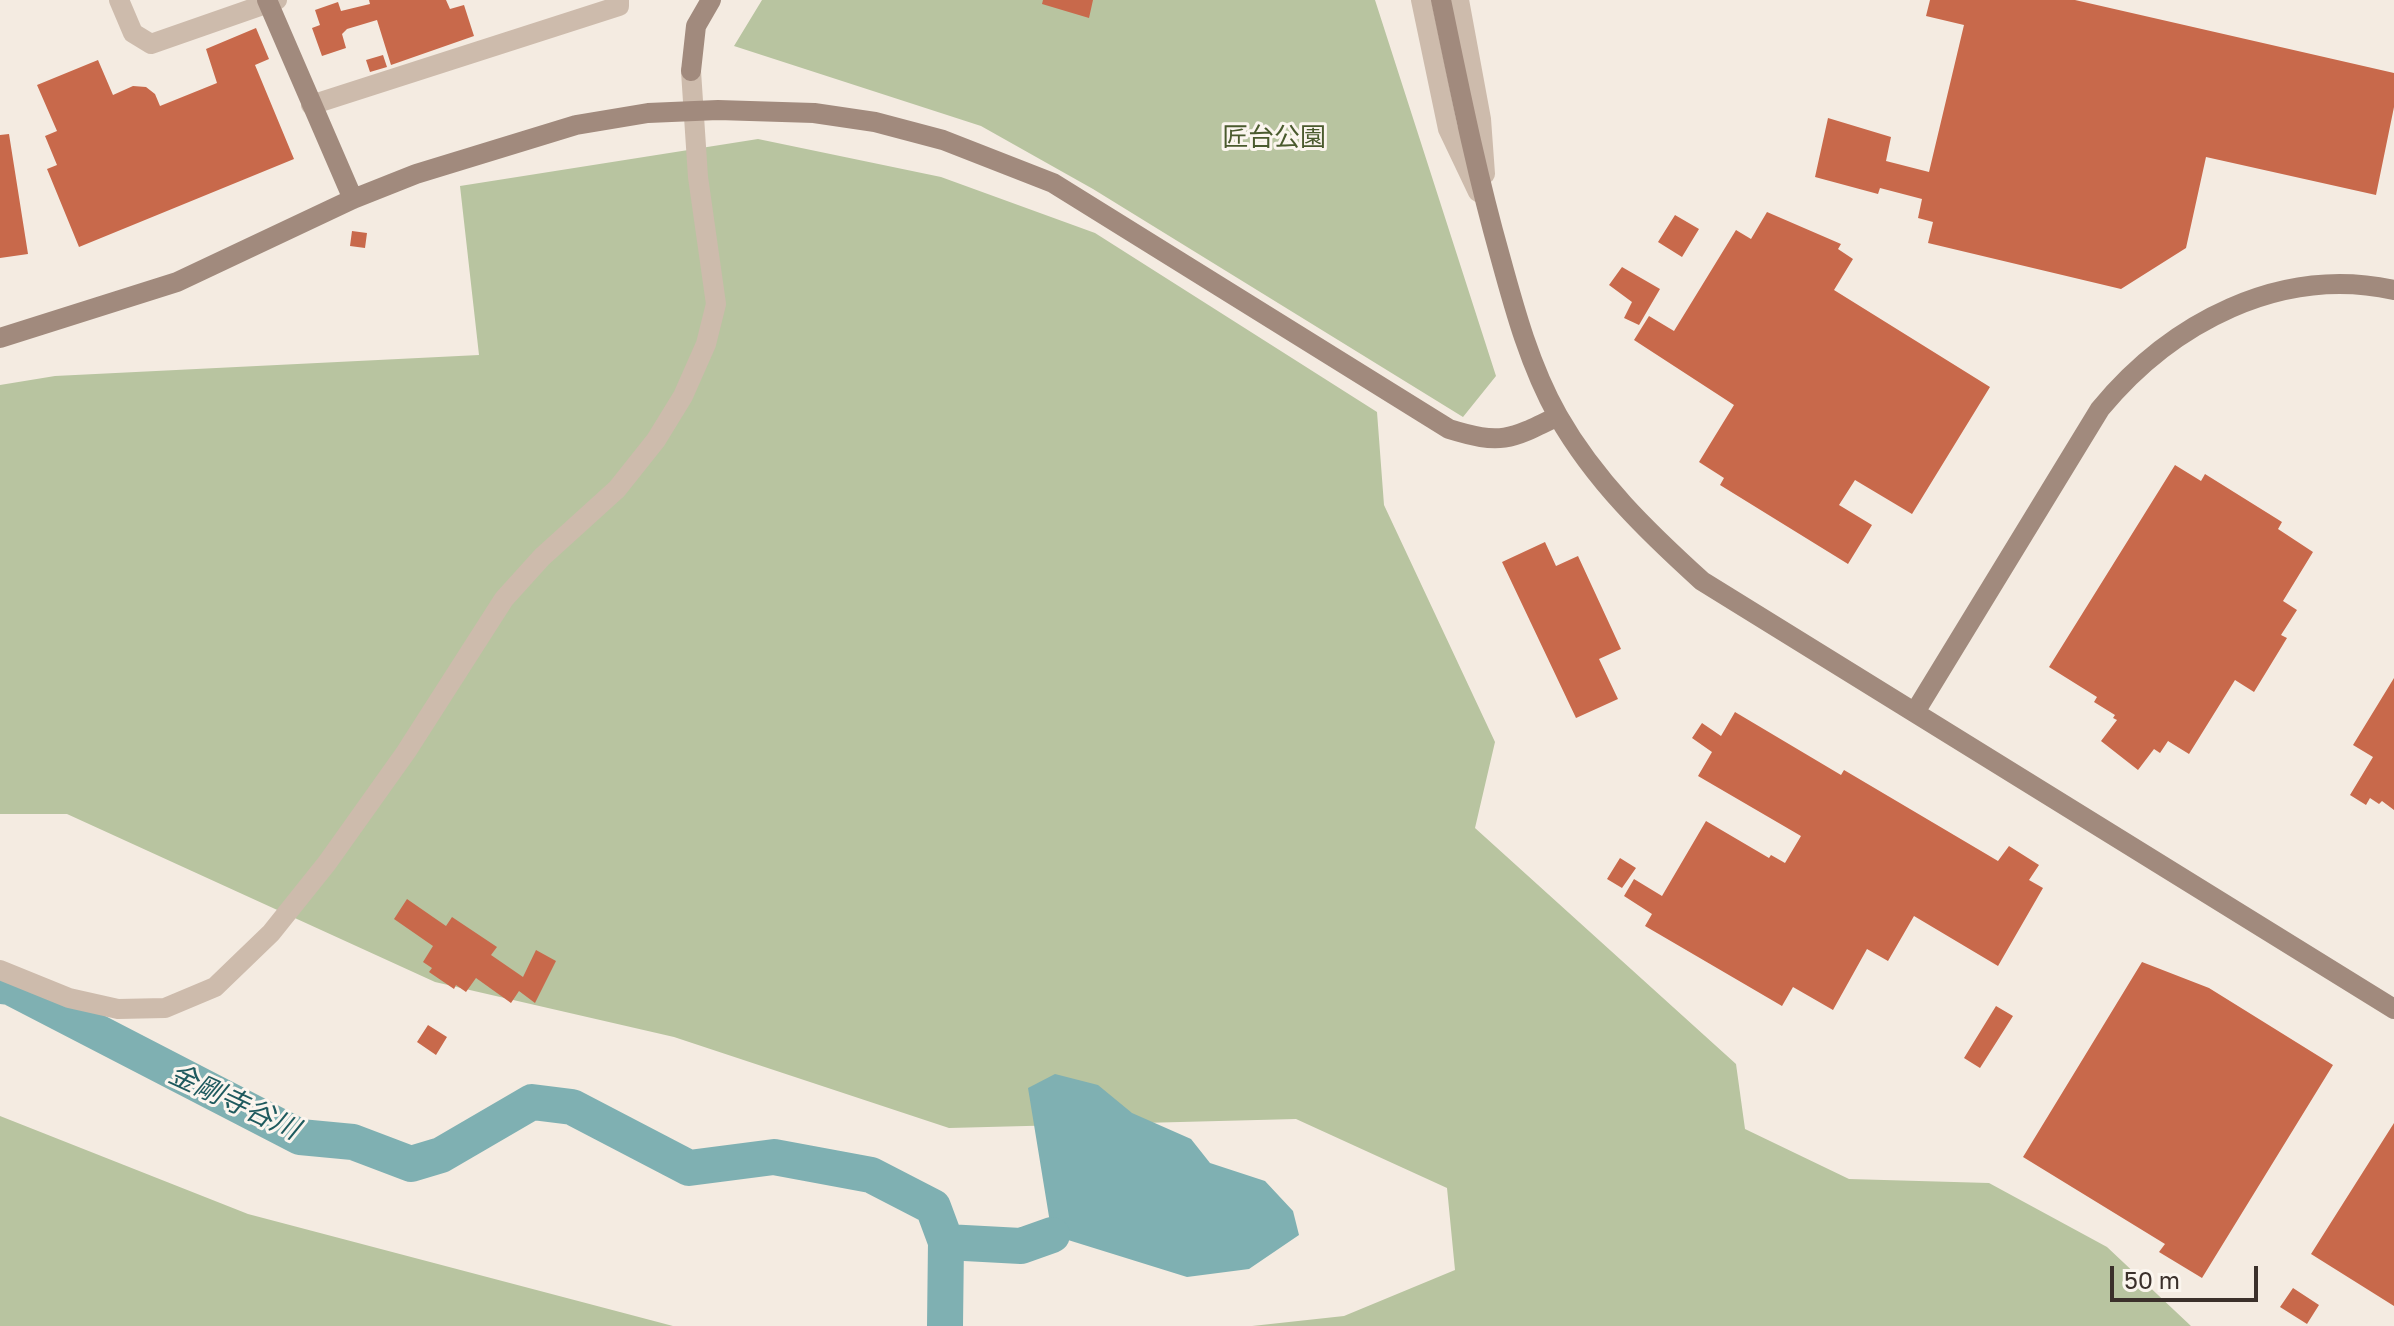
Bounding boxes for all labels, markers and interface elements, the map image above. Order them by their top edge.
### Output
park label: 匠台公園 [1222,122,1326,154]
water label: 金剛寺谷川 [163,1057,305,1147]
scale bar [2114,1250,2262,1300]
text: 50 m [2124,1265,2180,1294]

